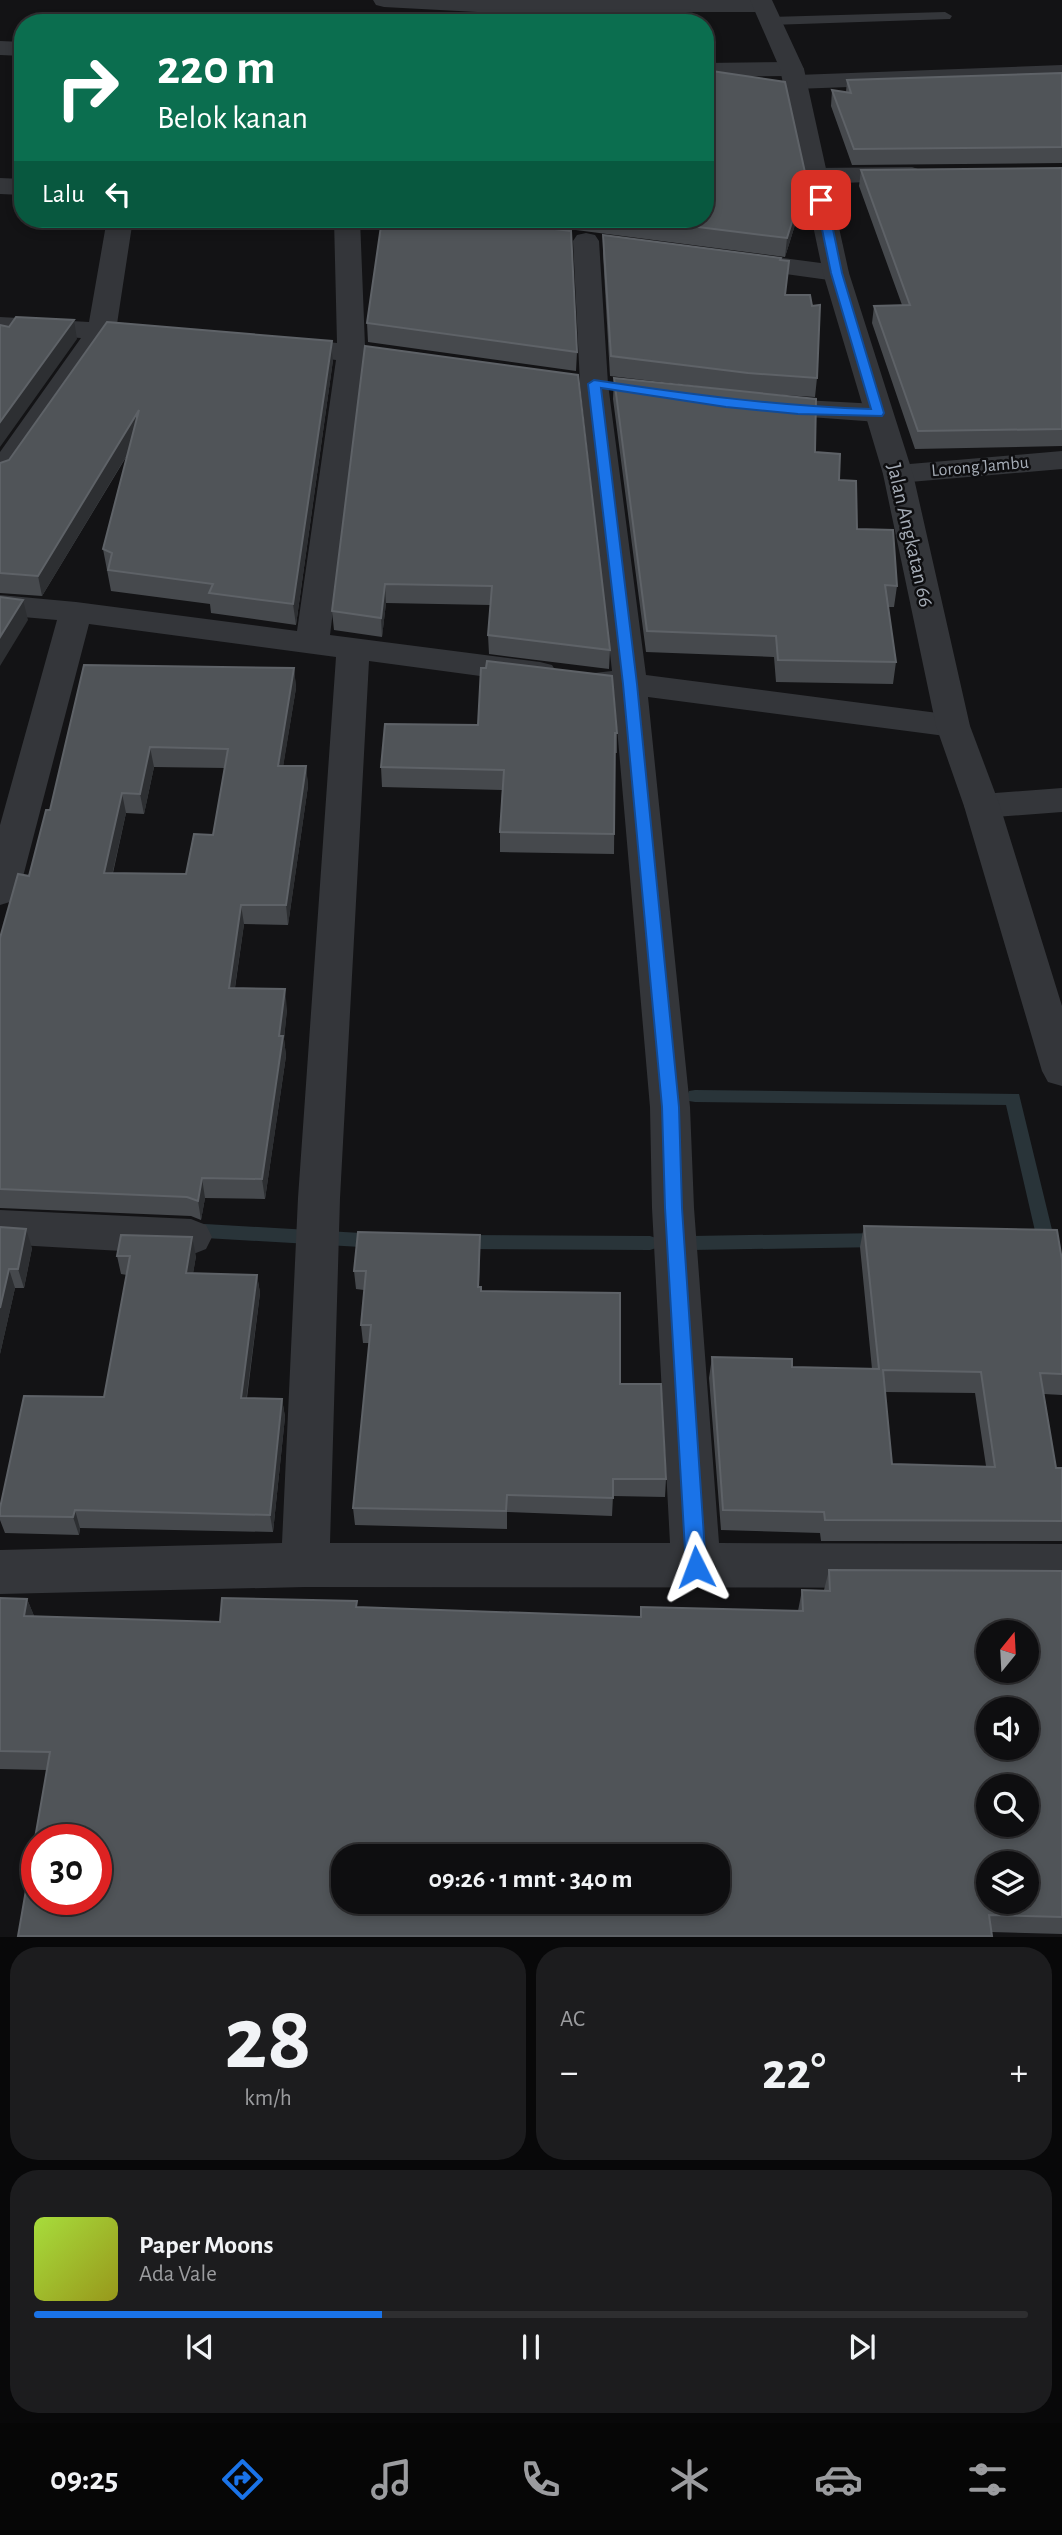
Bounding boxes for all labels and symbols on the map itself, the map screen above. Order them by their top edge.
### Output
pin [791,170,851,230]
street label: Lorong Jambu [931,454,1029,480]
street label: Jalan Angkatan 66 [883,461,937,609]
position arrow [659,1530,733,1604]
north arrow [976,1620,1040,1684]
speed limit sign: 30 [21,1824,112,1915]

